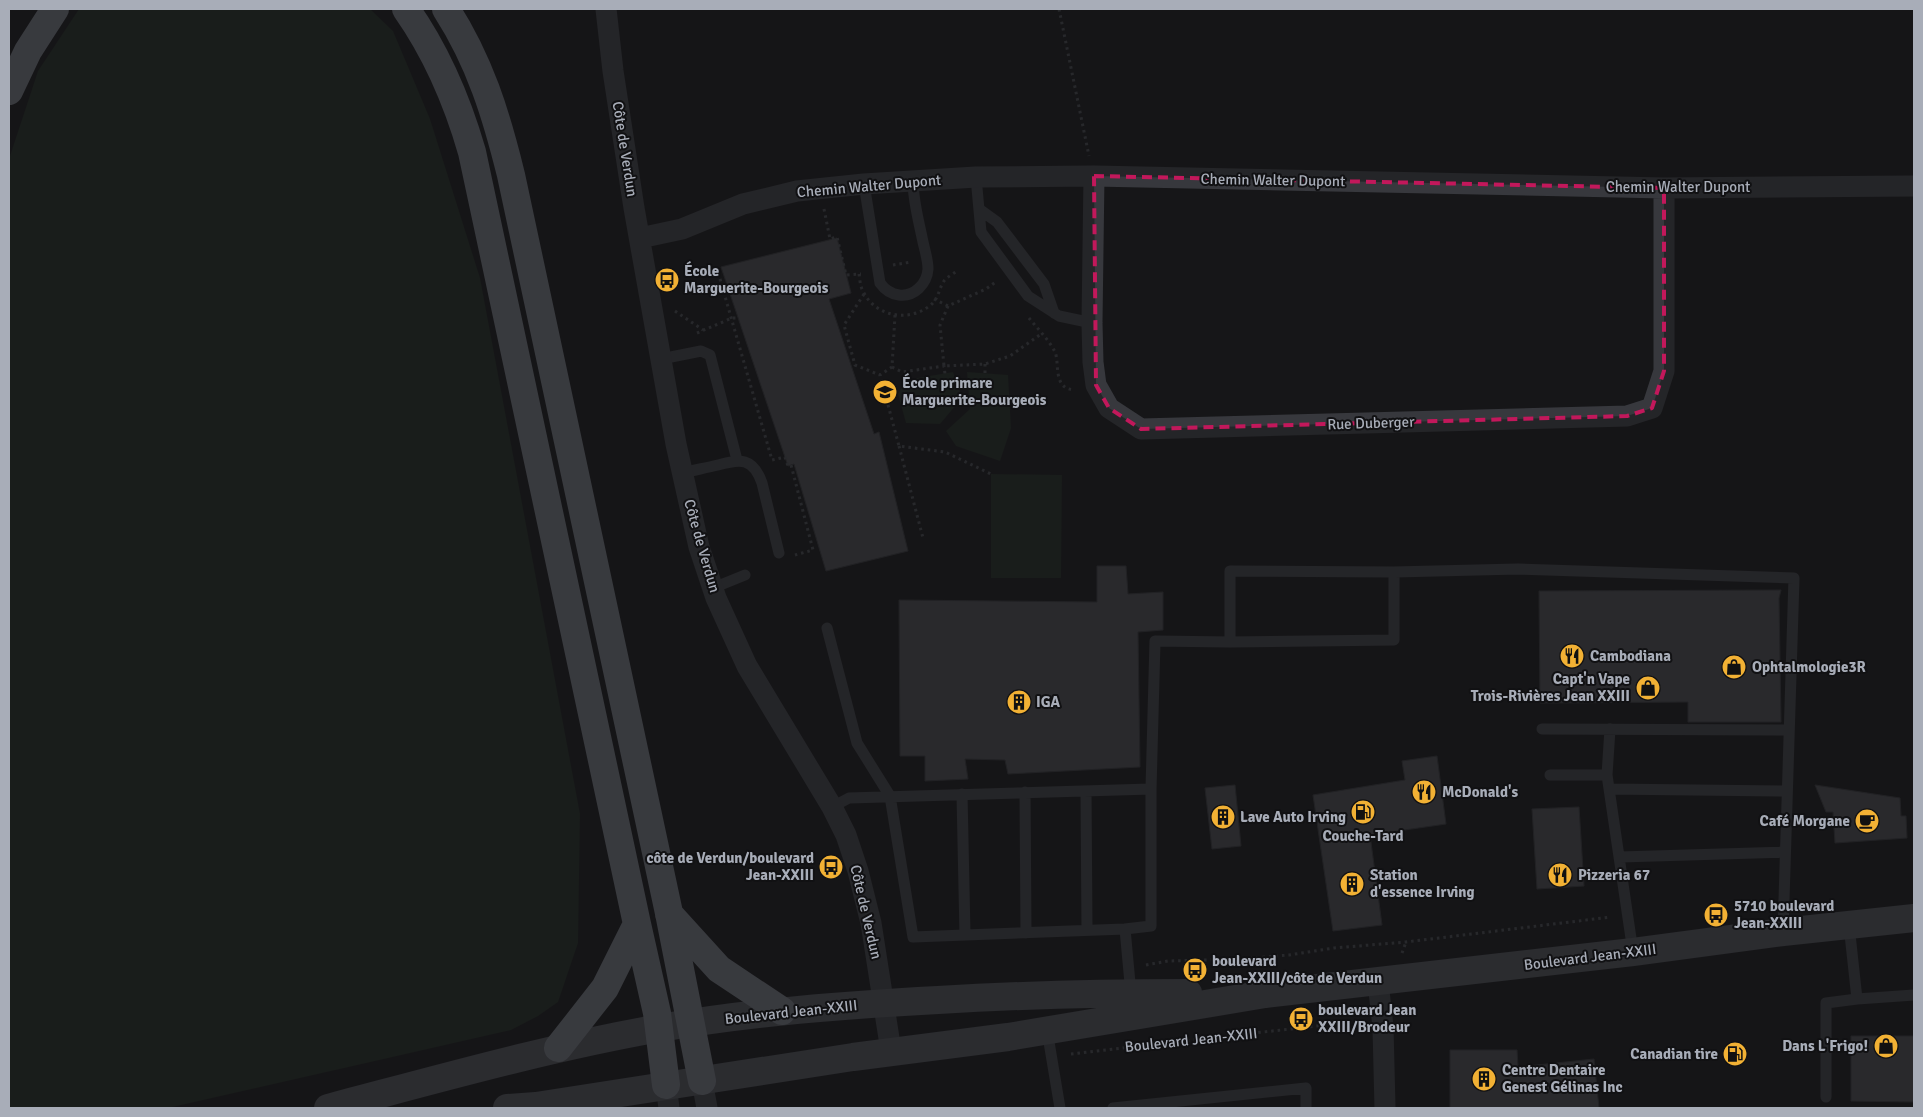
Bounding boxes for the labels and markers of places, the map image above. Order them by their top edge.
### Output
place label: École Marguerite-Bourgeois [684,261,829,297]
bus stop icon: École Marguerite-Bourgeois [654,267,680,293]
place label: École primare Marguerite-Bourgeois [902,373,1047,409]
school or university icon: École primare Marguerite-Bourgeois [872,379,898,405]
restaurant icon: Cambodiana [1559,643,1585,669]
place label: Cambodiana [1590,647,1671,665]
shop icon: Ophtalmologie3R [1721,654,1747,680]
place label: Ophtalmologie3R [1752,658,1866,676]
place label: Capt'n Vape Trois-Rivières Jean XXIII [1471,670,1630,705]
shop icon: Capt'n Vape Trois-Rivières Jean XXIII [1635,675,1661,701]
building icon: IGA [1006,689,1032,715]
place label: IGA [1036,693,1061,711]
restaurant icon: McDonald's [1411,779,1437,805]
place label: McDonald's [1442,783,1519,801]
fuel station icon: Couche-Tard [1350,799,1376,825]
building icon: Lave Auto Irving [1210,804,1236,830]
place label: Lave Auto Irving [1240,808,1346,826]
cafe icon: Café Morgane [1854,808,1880,834]
place label: Café Morgane [1760,812,1850,830]
place label: Couche-Tard [1323,827,1403,845]
place label: côte de Verdun/boulevard Jean-XXIII [647,849,814,884]
bus stop icon: côte de Verdun/boulevard Jean-XXIII [818,854,844,880]
restaurant icon: Pizzeria 67 [1547,862,1573,888]
place label: Station d'essence Irving [1370,866,1475,901]
place label: Pizzeria 67 [1578,866,1650,884]
building icon: Station d'essence Irving [1339,871,1365,897]
place label: 5710 boulevard Jean-XXIII [1734,897,1834,932]
bus stop icon: 5710 boulevard Jean-XXIII [1703,902,1729,928]
place label: boulevard Jean-XXIII/côte de Verdun [1212,952,1382,987]
bus stop icon: boulevard Jean-XXIII/côte de Verdun [1182,957,1208,983]
place label: boulevard Jean XXIII/Brodeur [1318,1001,1416,1036]
bus stop icon: boulevard Jean XXIII/Brodeur [1288,1006,1314,1032]
shop icon: Dans L'Frigo! [1873,1033,1899,1059]
place label: Dans L'Frigo! [1782,1037,1868,1055]
fuel station icon: Canadian tire [1722,1041,1748,1067]
place label: Canadian tire [1630,1045,1718,1063]
place label: Centre Dentaire Genest Gélinas Inc [1502,1061,1623,1096]
building icon: Centre Dentaire Genest Gélinas Inc [1471,1066,1497,1092]

